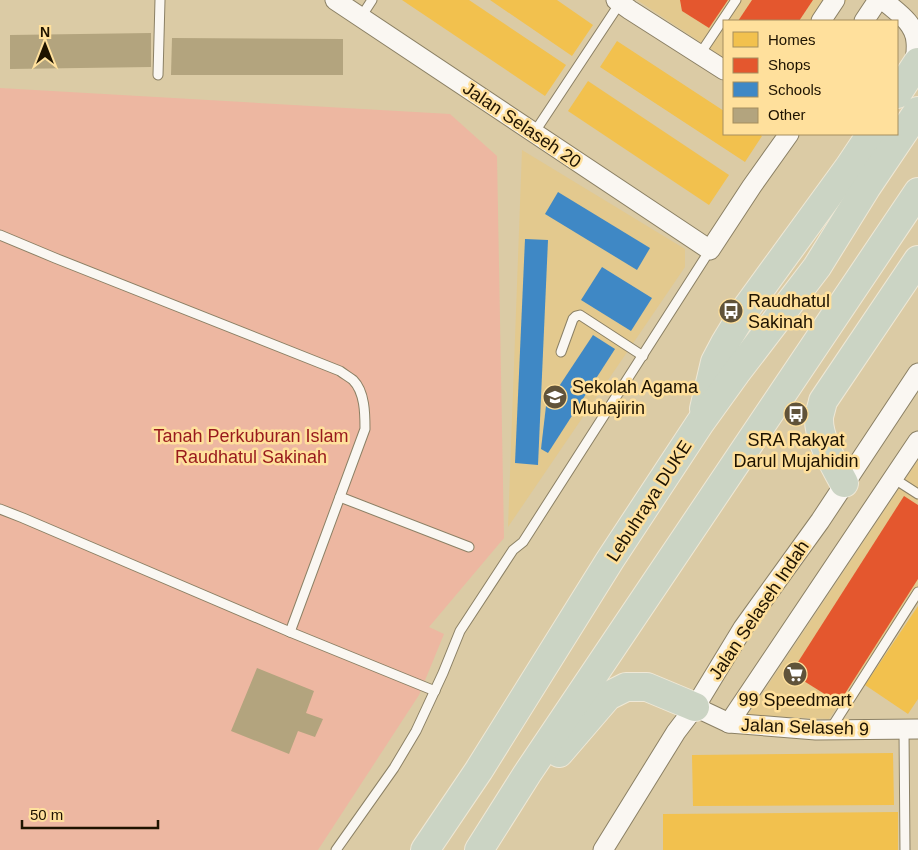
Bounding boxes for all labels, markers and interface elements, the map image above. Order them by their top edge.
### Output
north arrow [20,20,70,70]
legend [723,20,898,135]
text: N [40,24,50,40]
text: Homes [768,31,816,48]
text: Shops [768,56,811,73]
street label: Jalan Selaseh 20 [459,78,585,172]
text: Schools [768,81,821,98]
text: Other [768,106,806,123]
place label: Raudhatul Sakinah [748,291,830,332]
bus stop icon: Raudhatul Sakinah [718,298,744,324]
place label: Sekolah Agama Muhajirin [572,377,699,418]
school or university icon: Sekolah Agama Muhajirin [542,384,568,410]
bus stop icon: SRA Rakyat Darul Mujahidin [783,401,809,427]
park label: Tanah Perkuburan Islam Raudhatul Sakinah [153,426,349,467]
place label: SRA Rakyat Darul Mujahidin [733,430,859,471]
street label: Lebuhraya DUKE [602,437,696,565]
street label: Jalan Selaseh Indah [705,537,813,683]
supermarket icon: 99 Speedmart [782,661,808,687]
place label: 99 Speedmart [738,690,852,710]
street label: Jalan Selaseh 9 [741,715,869,739]
scale bar [22,798,159,830]
text: 50 m [30,806,63,823]

